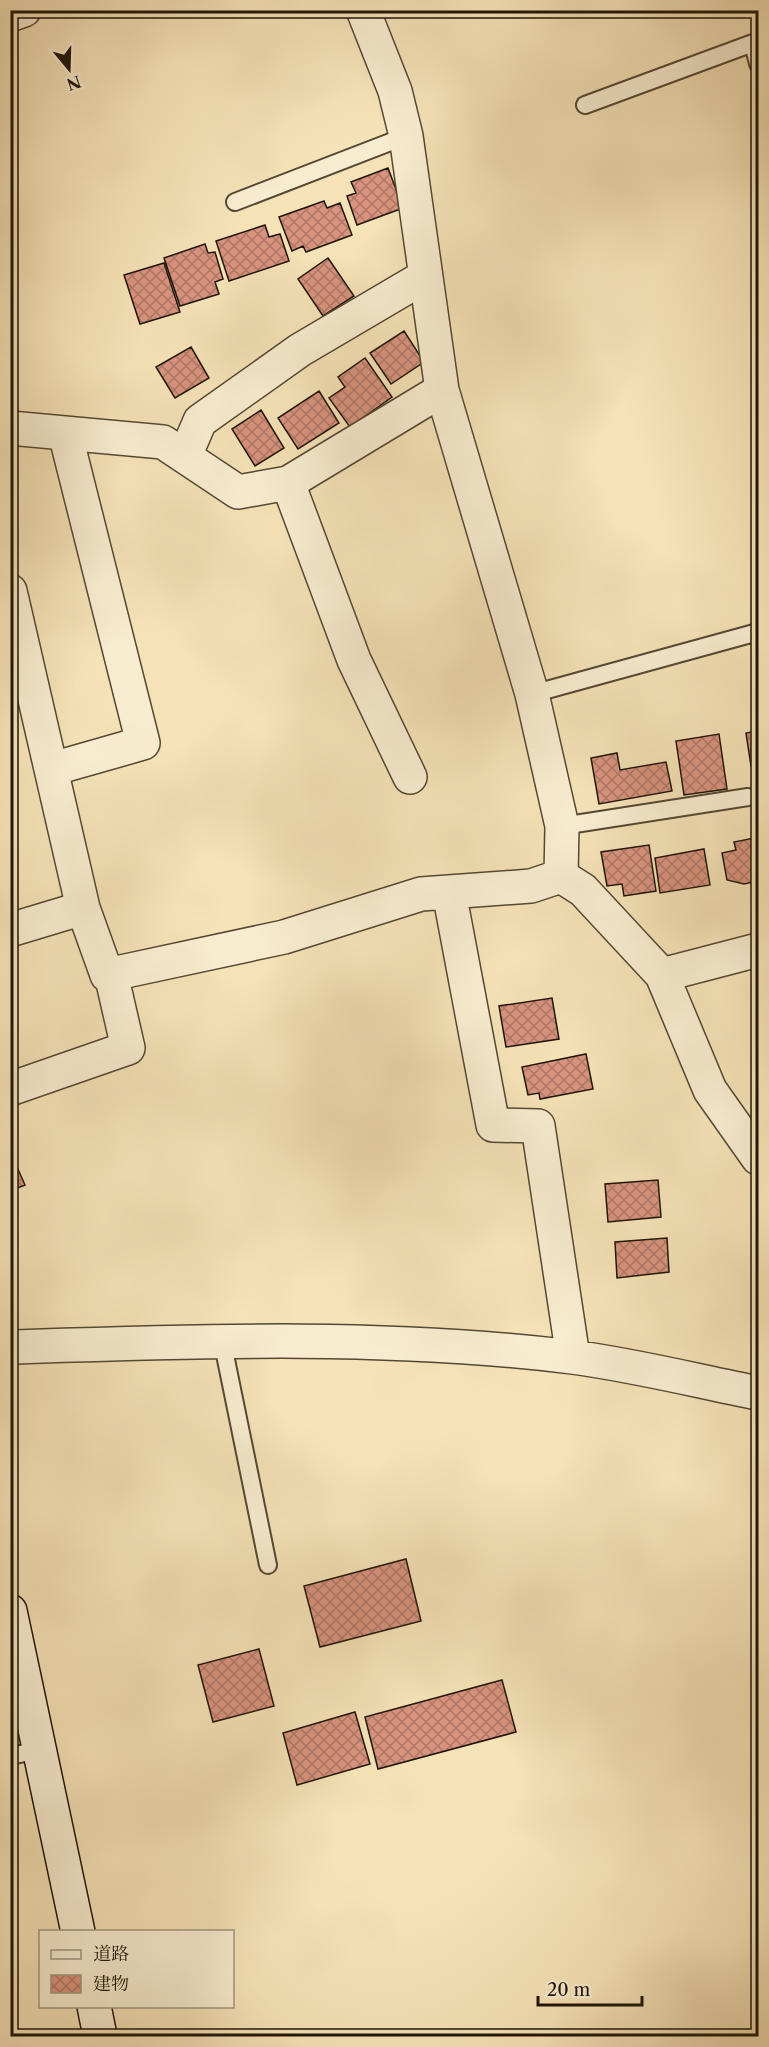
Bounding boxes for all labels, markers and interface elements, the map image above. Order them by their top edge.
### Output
north arrow [39,39,99,99]
text: N [64,71,84,95]
legend [39,1930,234,2008]
text: 道路 [93,1943,129,1965]
scale bar [538,1969,642,2007]
text: 建物 [93,1973,129,1995]
text: 20 m [547,1979,591,2001]

